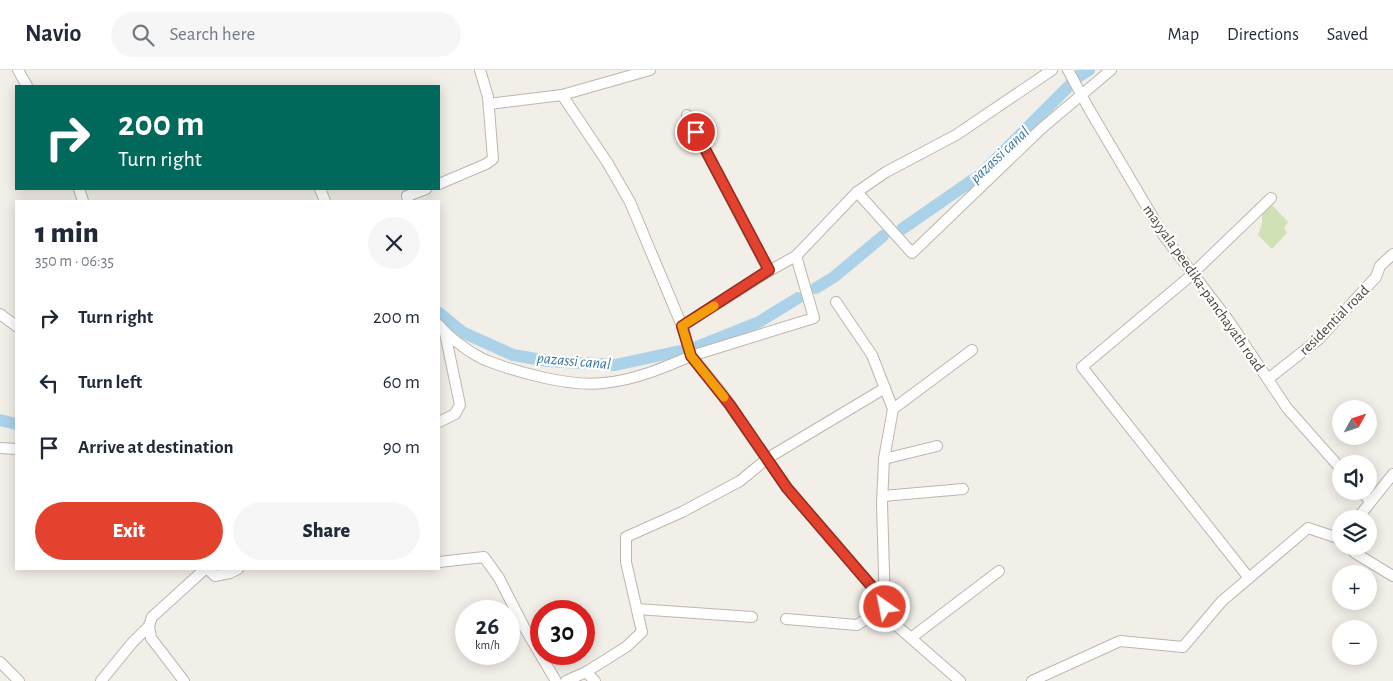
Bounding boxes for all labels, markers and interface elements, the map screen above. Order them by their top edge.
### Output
search box [111,12,461,57]
icon: search [129,21,157,49]
text: Navio [25,22,81,46]
text: Search here [169,25,255,44]
text: Map [1168,26,1199,44]
text: Directions [1227,26,1299,44]
text: Saved [1327,26,1368,44]
icon: right [35,105,100,170]
text: 200 m [118,107,205,142]
pin [675,111,717,153]
icon: arrive [682,118,710,146]
water label: pazassi canal [967,123,1033,187]
text: Turn right [118,148,202,170]
street label: mayyala peedika-panchayath road [1140,202,1267,375]
button: close [368,217,420,269]
text: 1 min [35,218,99,248]
text: 350 m · 06:35 [35,253,114,269]
street label: residential road [1297,282,1372,358]
icon: right [35,304,63,332]
text: Turn right [78,308,153,327]
text: 200 m [373,308,420,327]
water label: pazassi canal [536,350,612,373]
icon: left [35,369,63,397]
text: Turn left [78,373,142,392]
text: 60 m [383,373,420,392]
north arrow [1332,400,1378,445]
map controls [1332,400,1377,665]
icon: arrive [35,434,63,462]
text: Arrive at destination [78,438,234,457]
text: 90 m [383,438,420,457]
button: sound [1332,455,1377,500]
button: Exit [35,502,223,560]
button: Share [233,502,420,560]
button: layers [1332,510,1377,555]
button: + [1332,565,1377,610]
position arrow [858,580,910,632]
speed limit sign: 30 [530,600,595,665]
text: 26 [476,614,499,639]
button: − [1332,620,1377,665]
text: km/h [475,639,500,651]

